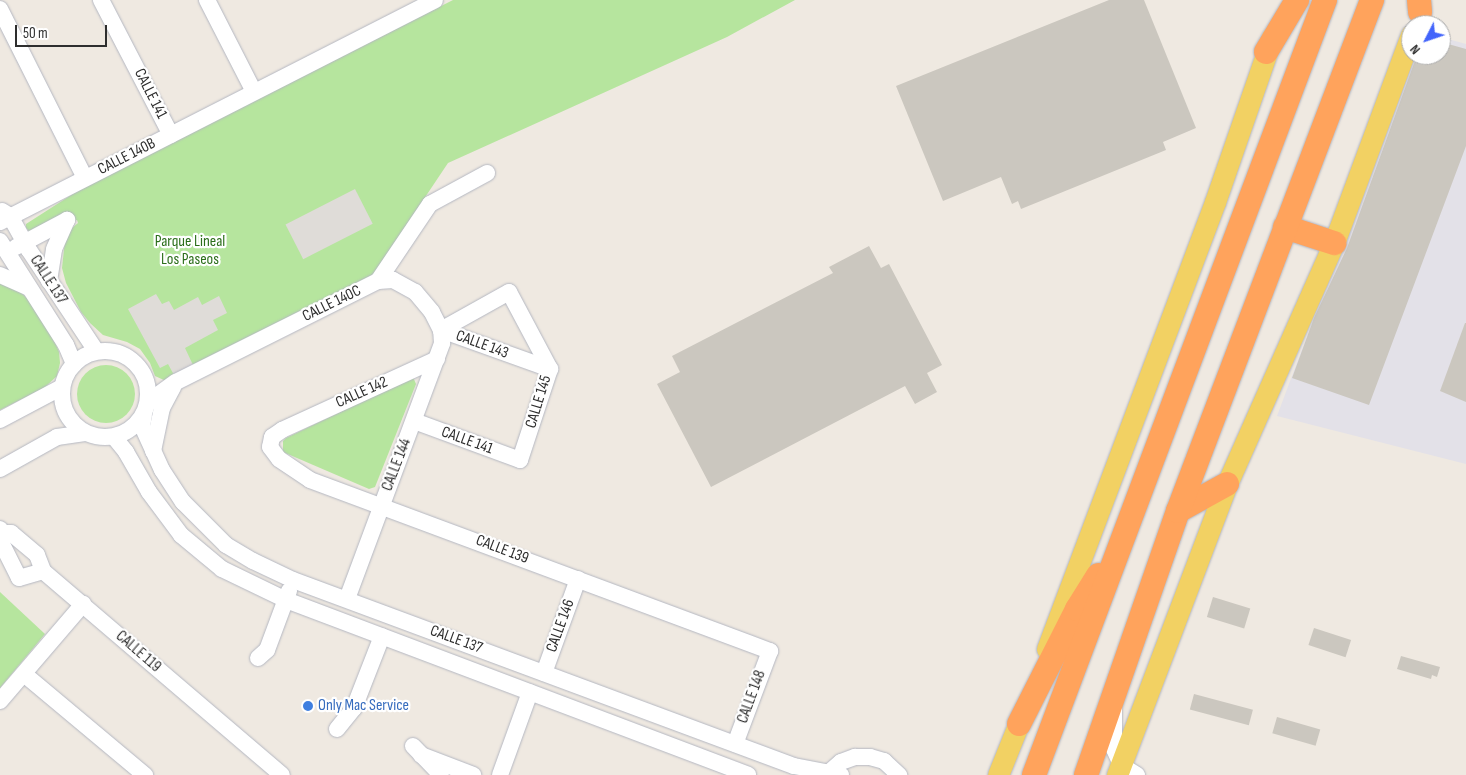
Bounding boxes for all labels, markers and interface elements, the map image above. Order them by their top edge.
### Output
scale bar [18,15,110,47]
north arrow [1401,15,1451,65]
text: 50 m [23,24,48,43]
text: N [1406,41,1424,58]
street label: CALLE 141 [129,66,171,122]
street label: CALLE 140B [95,134,159,180]
park label: Parque Lineal Los Paseos [155,232,225,270]
street label: CALLE 137 [25,252,71,308]
street label: CALLE 140C [300,282,364,326]
street label: CALLE 143 [453,327,511,363]
street label: CALLE 142 [333,373,391,413]
street label: CALLE 145 [522,373,556,431]
street label: CALLE 141 [439,423,495,459]
street label: CALLE 144 [378,436,416,494]
street label: CALLE 139 [473,531,531,569]
street label: CALLE 146 [543,597,579,655]
street label: CALLE 137 [427,622,485,658]
street label: CALLE 119 [111,627,165,677]
street label: CALLE 148 [734,668,770,726]
place label: Only Mac Service [318,696,409,716]
marker: Only Mac Service [302,700,314,712]

